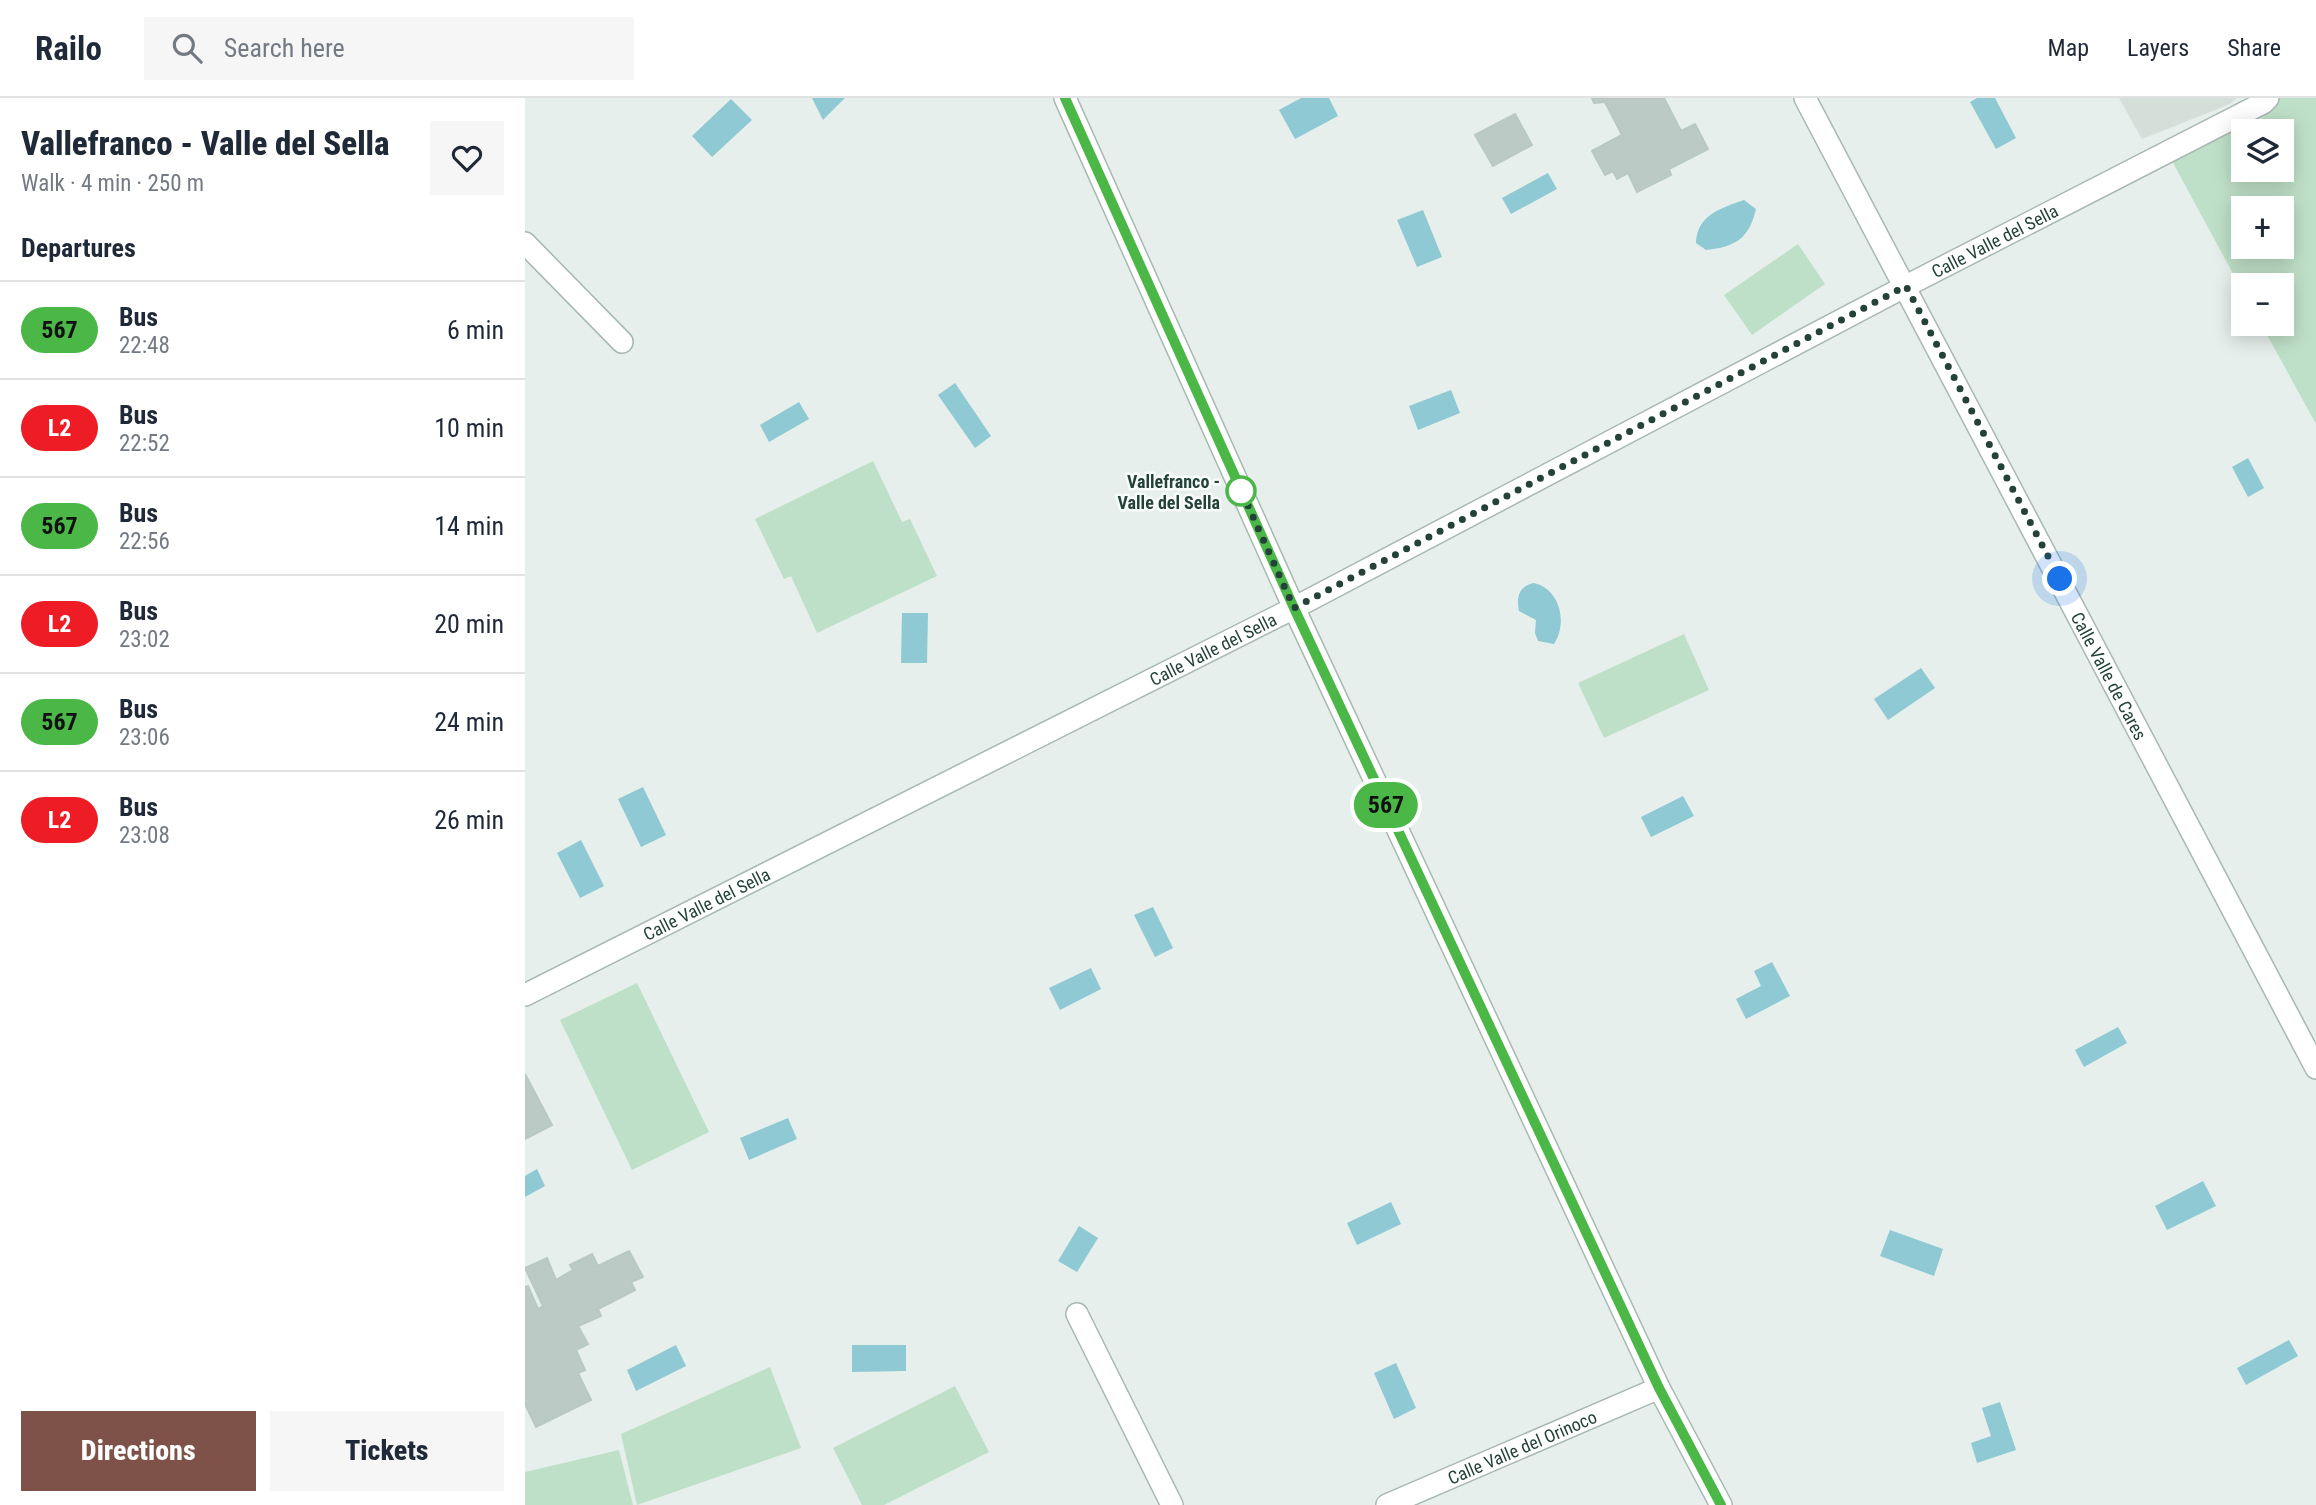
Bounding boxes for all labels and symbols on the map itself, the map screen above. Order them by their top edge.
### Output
street label: Calle Valle del Sella [1928,199,2061,282]
place label: Vallefranco - Valle del Sella [1118,471,1220,513]
marker: Vallefranco - Valle del Sella [1226,476,1256,506]
your location [2042,561,2077,596]
street label: Calle Valle del Sella [1146,608,1280,690]
street label: Calle Valle de Cares [2067,608,2152,743]
line badge: 567 [1346,782,1426,828]
street label: Calle Valle del Sella [639,863,773,944]
street label: Calle Valle del Orinoco [1444,1406,1600,1488]

